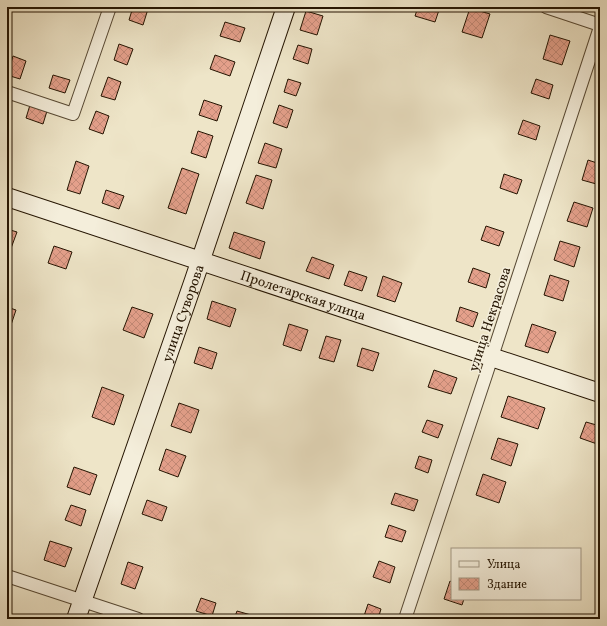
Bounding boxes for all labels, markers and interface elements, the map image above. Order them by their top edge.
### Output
street label: улица Суворова [158,262,210,365]
street label: улица Некрасова [465,265,516,374]
street label: Пролетарская улица [238,267,368,326]
legend [451,548,581,600]
text: Улица [487,557,520,573]
text: Здание [487,577,527,593]

